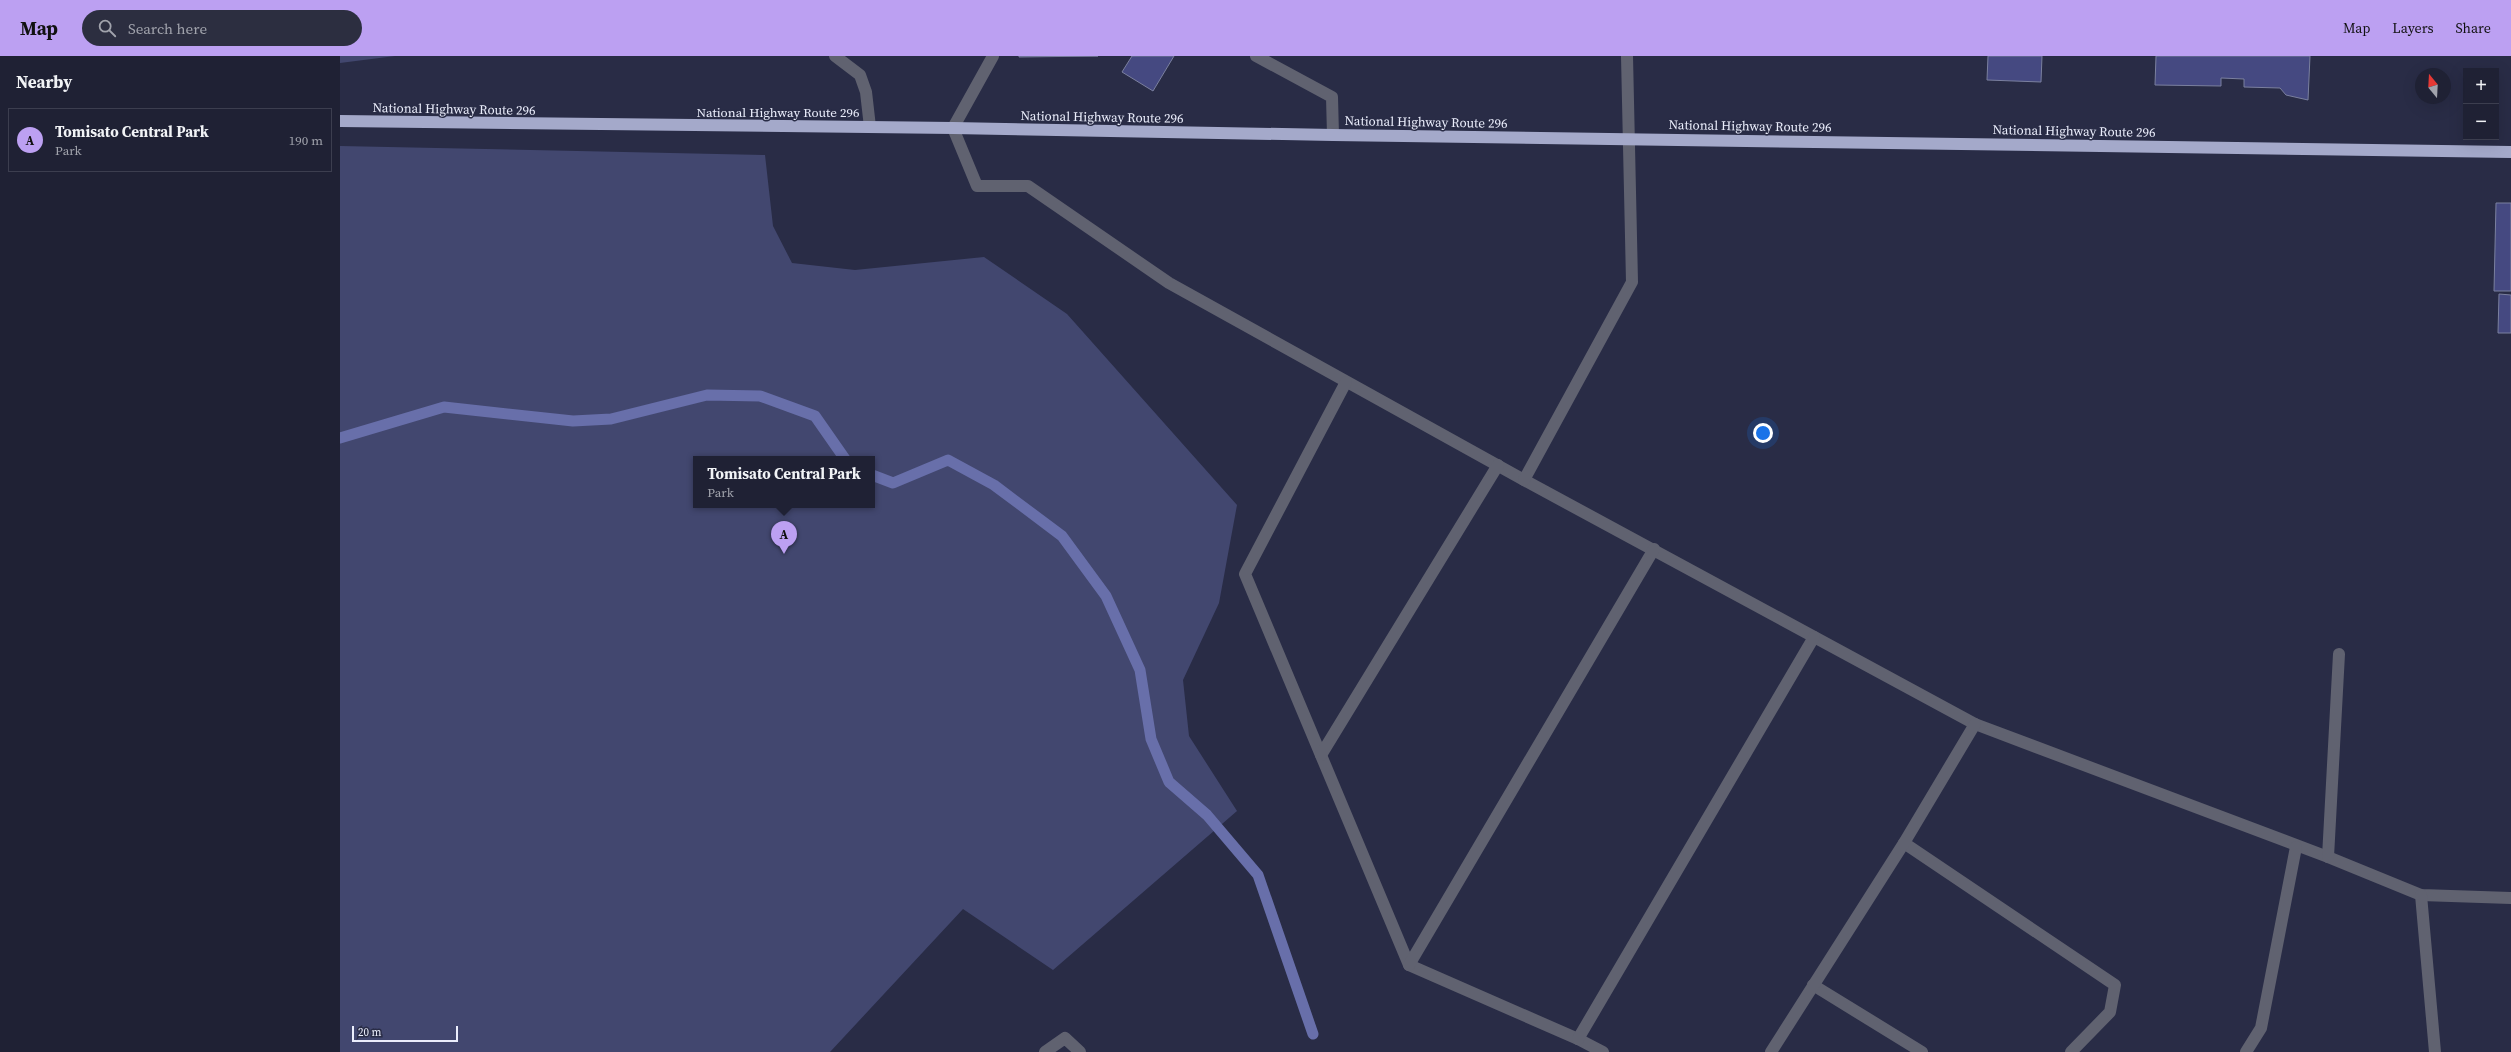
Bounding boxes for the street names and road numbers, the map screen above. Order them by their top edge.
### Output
street label: National Highway Route 296 [372,99,536,119]
street label: National Highway Route 296 [697,104,860,121]
street label: National Highway Route 296 [1020,107,1184,127]
street label: National Highway Route 296 [1344,112,1508,132]
street label: National Highway Route 296 [1668,116,1832,136]
street label: National Highway Route 296 [1992,121,2156,141]

